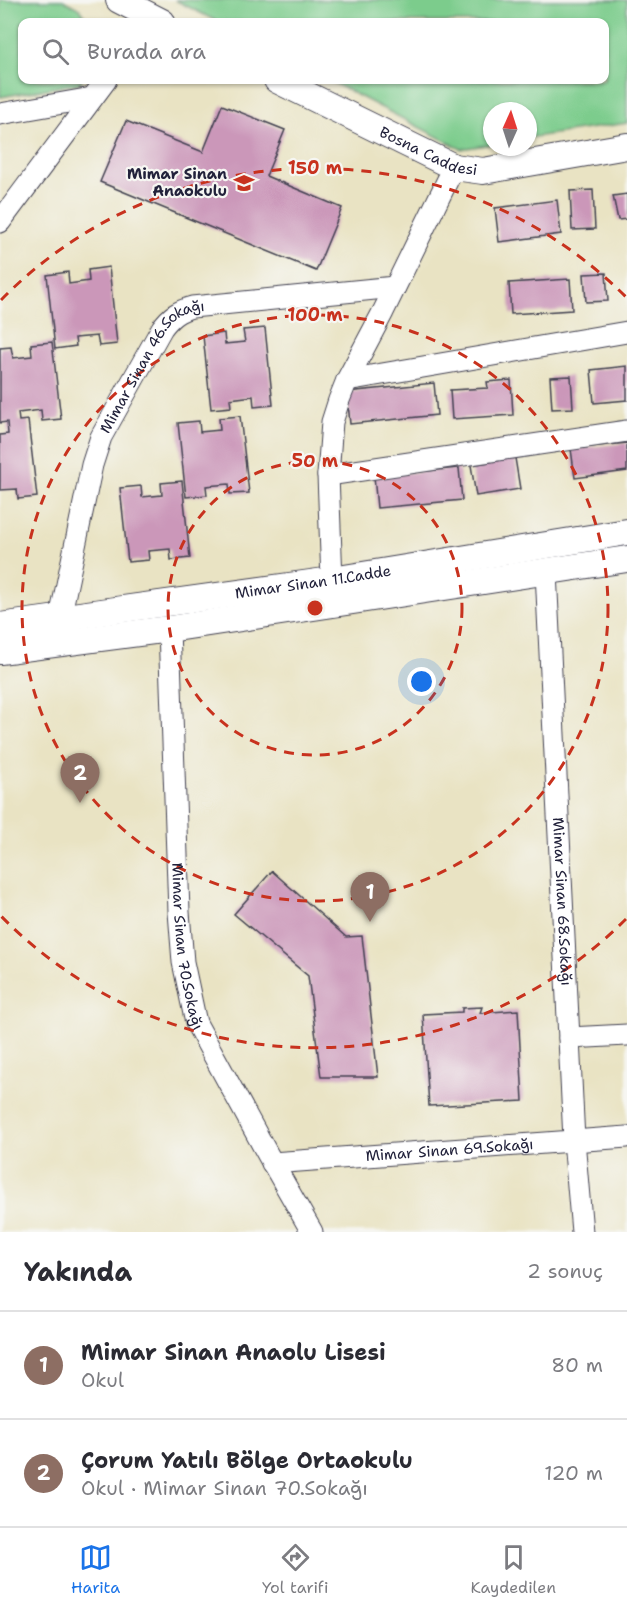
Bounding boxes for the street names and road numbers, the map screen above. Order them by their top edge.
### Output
street label: Bosna Caddesi [376,122,479,180]
street label: Mimar Sinan 46.Sokağı [95,296,205,437]
street label: Mimar Sinan 11.Cadde [234,561,392,603]
street label: Mimar Sinan 68.Sokağı [548,817,576,986]
street label: Mimar Sinan 70.Sokağı [167,862,208,1034]
street label: Mimar Sinan 69.Sokağı [365,1134,534,1166]

